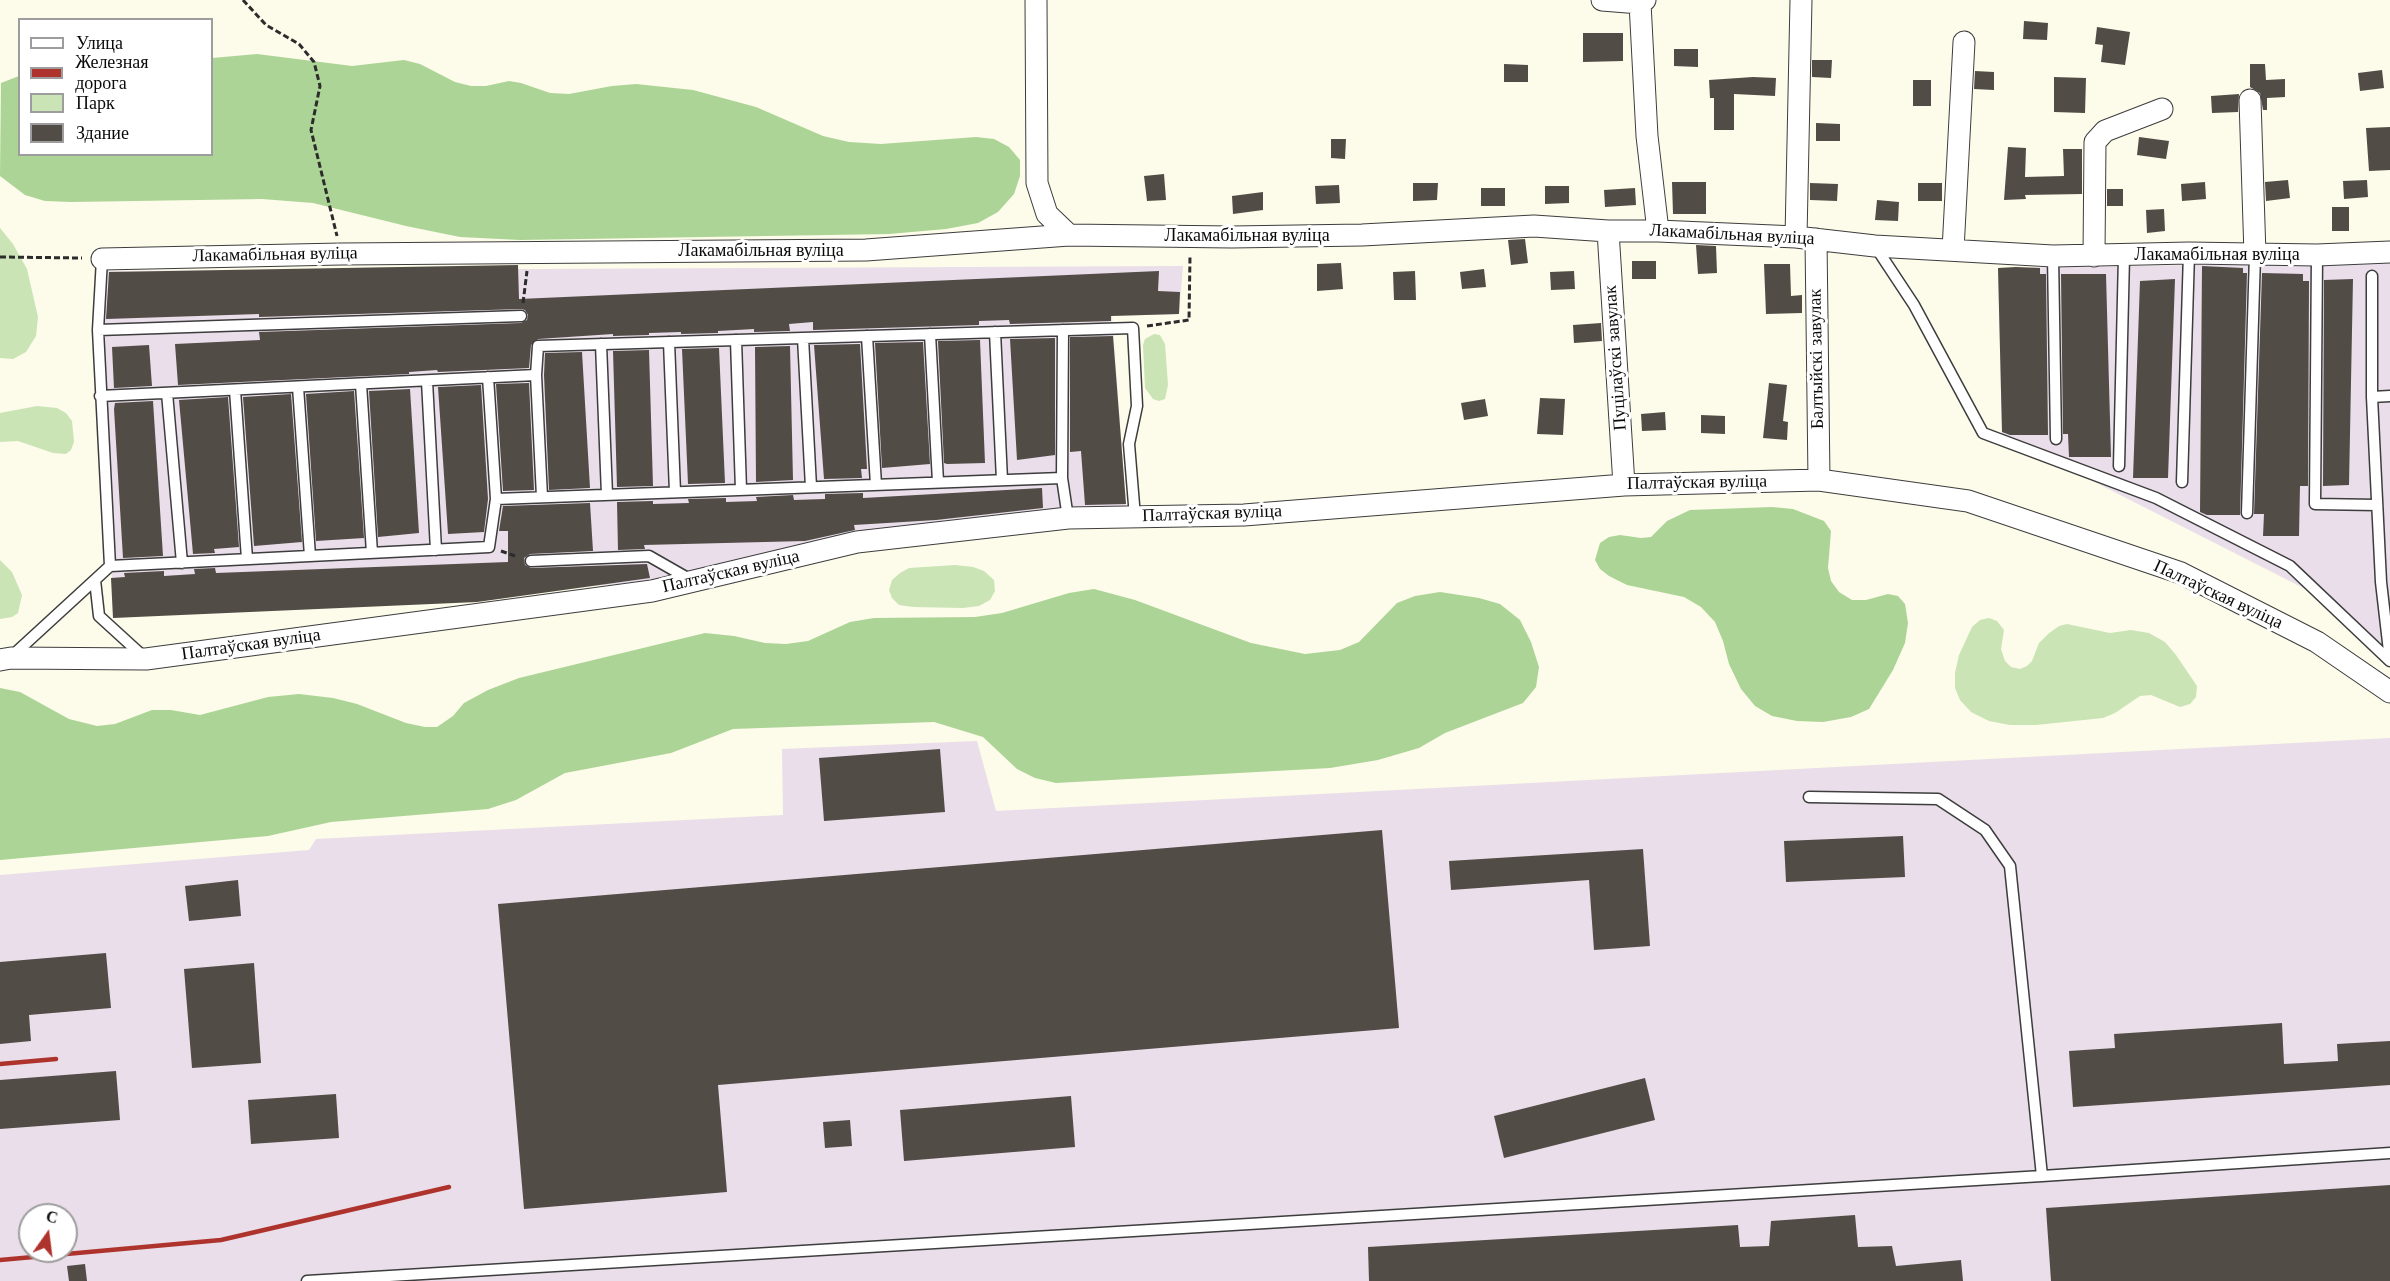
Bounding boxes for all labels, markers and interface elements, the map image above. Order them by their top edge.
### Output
legend [18,18,213,156]
text: Улица [76,33,123,53]
text: Железная дорога [75,52,149,93]
text: Парк [76,93,115,113]
text: Здание [76,123,129,143]
street label: Лакамабільная вуліца [1649,220,1815,250]
street label: Лакамабільная вуліца [1164,225,1330,247]
street label: Лакамабільная вуліца [678,240,844,262]
street label: Лакамабільная вуліца [192,243,358,267]
street label: Лакамабільная вуліца [2134,244,2300,266]
street label: Пуцілаўскі завулак [1600,285,1632,431]
street label: Балтыйскі завулак [1805,289,1829,429]
street label: Палтаўская вуліца [1627,471,1767,495]
street label: Палтаўская вуліца [1142,501,1282,527]
street label: Палтаўская вуліца [660,546,802,598]
street label: Палтаўская вуліца [2150,556,2286,634]
street label: Палтаўская вуліца [180,625,322,665]
north arrow [18,1203,78,1263]
text: С [44,1207,60,1227]

